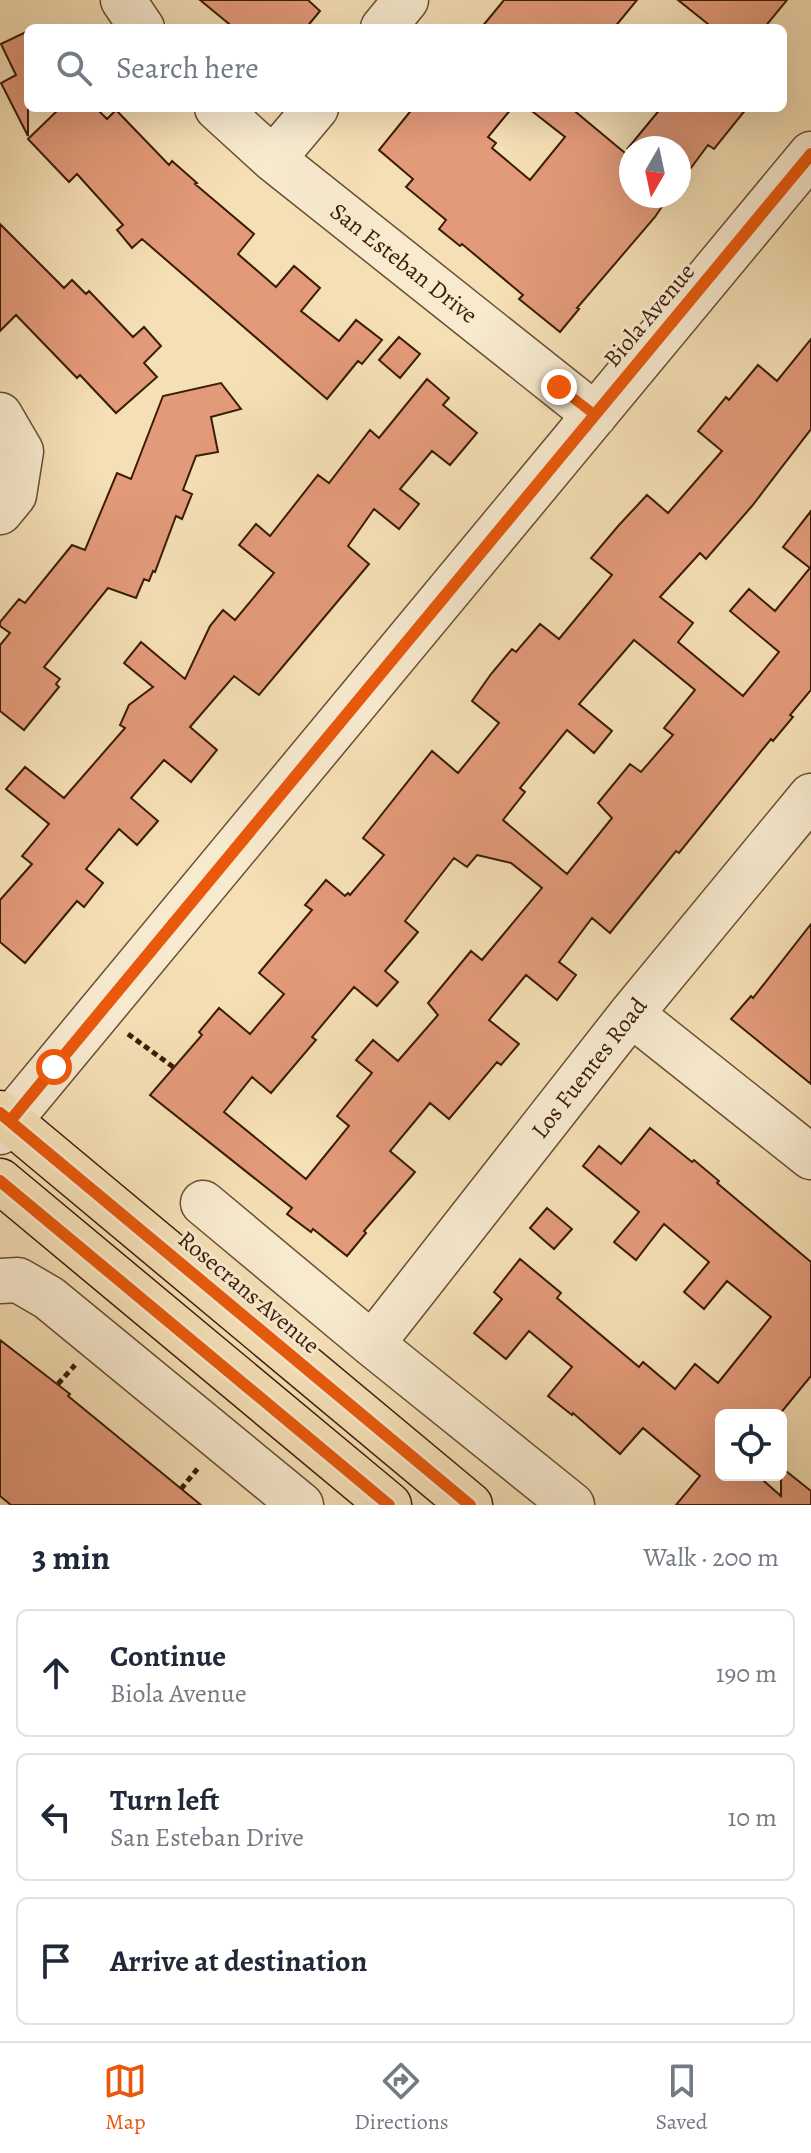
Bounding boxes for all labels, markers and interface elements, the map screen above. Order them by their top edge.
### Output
search box [24,24,787,112]
icon: search [52,46,96,90]
text: Search here [116,48,259,88]
north arrow [619,136,691,208]
street label: San Esteban Drive [324,195,484,331]
street label: Biola Avenue [596,256,702,374]
route end [541,369,577,405]
street label: Los Fuentes Road [524,991,654,1145]
route start [36,1049,72,1085]
street label: Rosecrans Avenue [171,1223,327,1361]
map controls [715,1409,787,1481]
button: locate [715,1409,787,1481]
text: 3 min [32,1534,110,1581]
text: Walk · 200 m [643,1540,779,1575]
text: Continue [110,1636,226,1676]
icon: ahead [34,1651,78,1695]
text: 190 m [716,1656,777,1691]
text: Biola Avenue [110,1676,247,1711]
text: Turn left [110,1780,219,1820]
icon: left [34,1795,78,1839]
text: 10 m [727,1800,777,1835]
text: San Esteban Drive [110,1820,304,1855]
icon: arrive [34,1939,78,1983]
text: Arrive at destination [110,1941,367,1981]
tab: Map [103,2059,147,2137]
tab: Directions [354,2059,449,2137]
tab: Saved [655,2059,708,2137]

